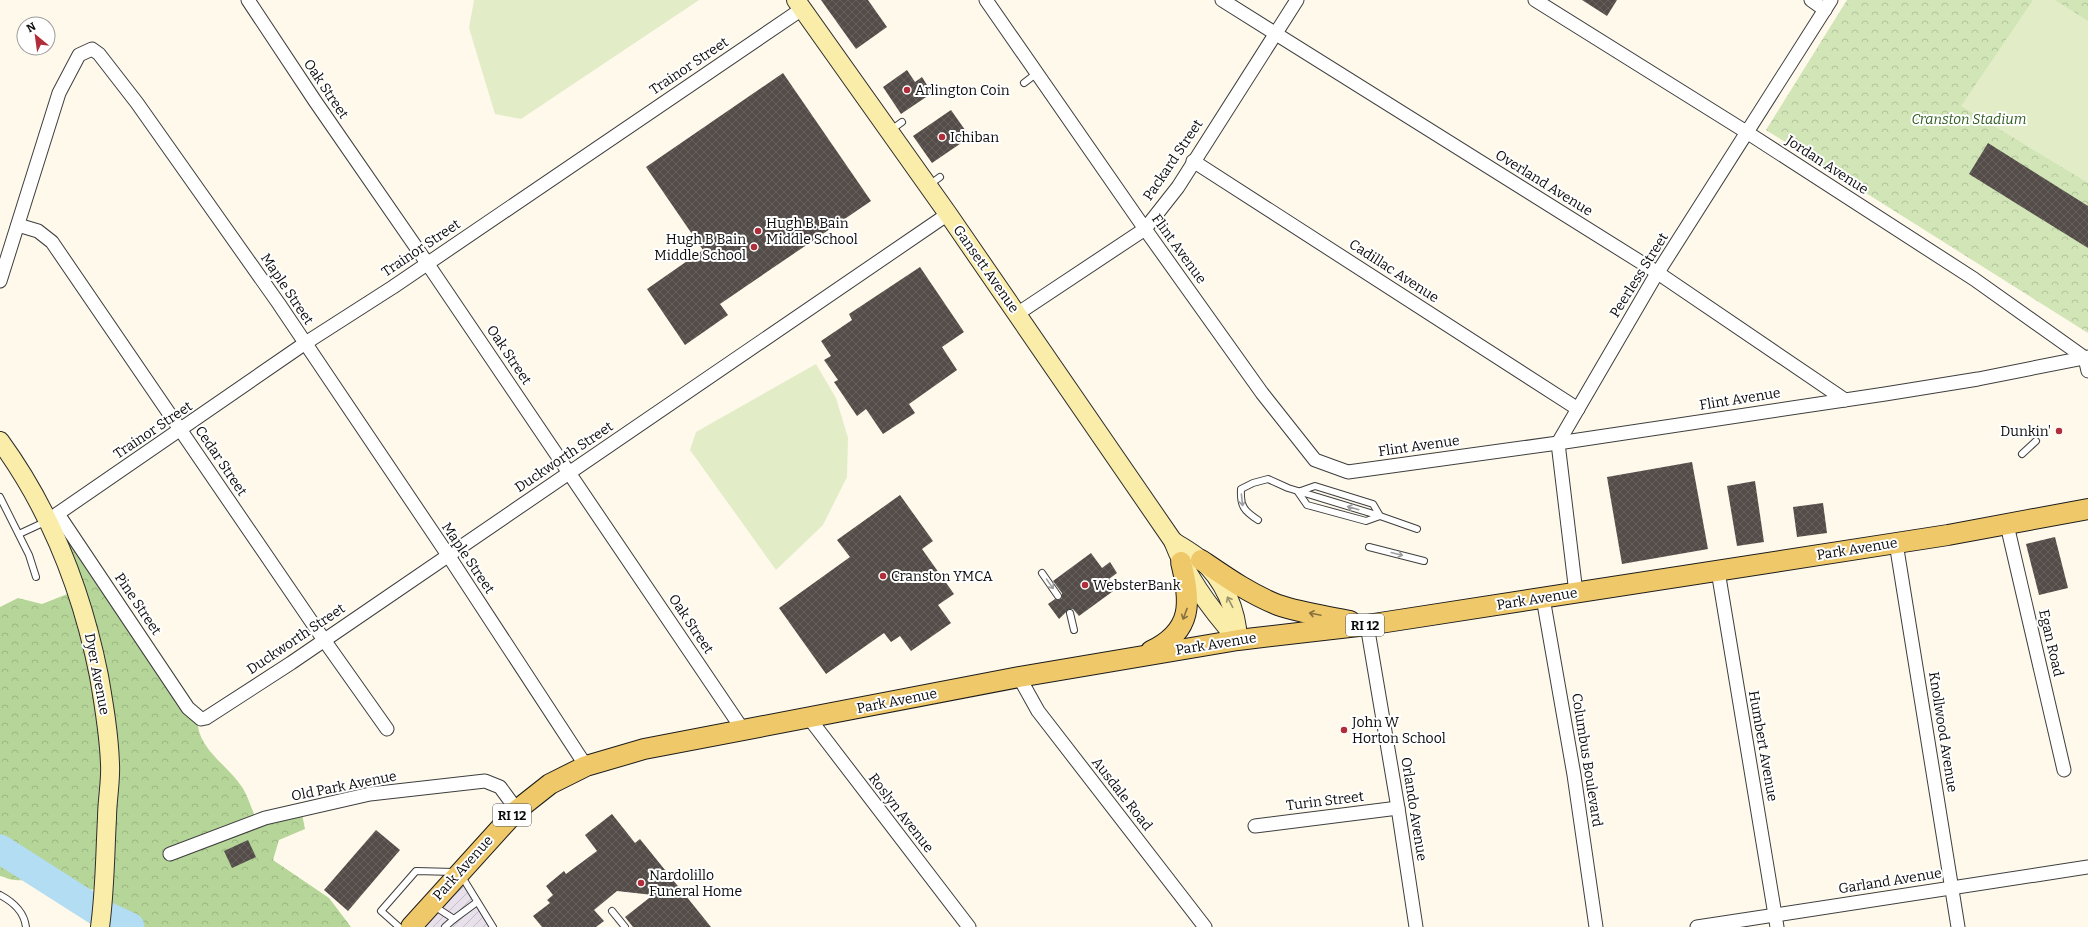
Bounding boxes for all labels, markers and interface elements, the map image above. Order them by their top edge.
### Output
north arrow [16,16,56,56]
text: N [25,20,39,35]
street label: Trainor Street [647,34,731,98]
street label: Oak Street [300,56,352,122]
place label: Arlington Coin [915,82,1010,99]
marker: Arlington Coin [902,85,912,95]
park label: Cranston Stadium [1912,111,2027,128]
street label: Packard Street [1140,116,1206,204]
place label: Ichiban [950,129,999,146]
street label: Jordan Avenue [1782,131,1871,198]
marker: Ichiban [937,132,947,142]
street label: Overland Avenue [1492,146,1596,220]
street label: Flint Avenue [1148,211,1210,287]
place label: Hugh B. Bain Middle School [766,215,858,248]
street label: Trainor Street [379,216,463,280]
street label: Gansett Avenue [949,222,1023,316]
marker: Hugh B. Bain Middle School [753,226,763,236]
street label: Peerless Street [1606,229,1672,321]
place label: Hugh B Bain Middle School [654,231,746,264]
street label: Cadillac Avenue [1346,236,1442,306]
marker: Hugh B Bain Middle School [749,242,759,252]
street label: Maple Street [257,250,317,328]
street label: Oak Street [483,322,535,388]
street label: Flint Avenue [1698,384,1782,414]
street label: Trainor Street [111,398,195,462]
street label: Duckworth Street [512,418,616,496]
street label: Cedar Street [191,423,251,499]
place label: Dunkin' [2000,423,2051,440]
marker: Dunkin' [2054,426,2064,436]
street label: Flint Avenue [1377,432,1461,460]
one-way arrow [1238,493,1245,506]
one-way arrow [1347,504,1360,511]
street label: Maple Street [438,519,498,597]
street label: Park Avenue [1815,534,1899,564]
one-way arrow [1390,551,1403,558]
place label: Cranston YMCA [891,568,993,585]
street label: Pine Street [111,570,165,638]
marker: Cranston YMCA [878,571,888,581]
place label: WebsterBank [1093,577,1181,594]
one-way arrow [1046,579,1054,590]
marker: WebsterBank [1080,580,1090,590]
street label: Park Avenue [1495,584,1579,614]
street label: Oak Street [665,591,717,657]
one-way arrow [1226,596,1233,608]
street label: Duckworth Street [244,600,348,678]
one-way arrow [1181,607,1189,619]
street label: Egan Road [2035,608,2067,678]
one-way arrow [1309,610,1322,618]
road number: RI 12 [1346,614,1384,636]
street label: Park Avenue [1174,629,1258,659]
street label: Dyer Avenue [81,632,113,716]
street label: Knollwood Avenue [1925,671,1961,793]
street label: Park Avenue [855,685,939,717]
street label: Humbert Avenue [1745,689,1781,803]
street label: Columbus Boulevard [1568,692,1606,828]
place label: John W Horton School [1351,714,1446,747]
marker: John W Horton School [1339,725,1349,735]
street label: Ausdale Road [1088,754,1156,834]
street label: Orlando Avenue [1397,756,1431,862]
street label: Old Park Avenue [290,767,398,805]
street label: Roslyn Avenue [865,770,937,856]
street label: Turin Street [1285,788,1365,814]
road number: RI 12 [493,804,531,826]
street label: Park Avenue [429,832,497,904]
street label: Garland Avenue [1837,864,1943,898]
place label: Nardolillo Funeral Home [649,867,742,900]
marker: Nardolillo Funeral Home [636,878,646,888]

